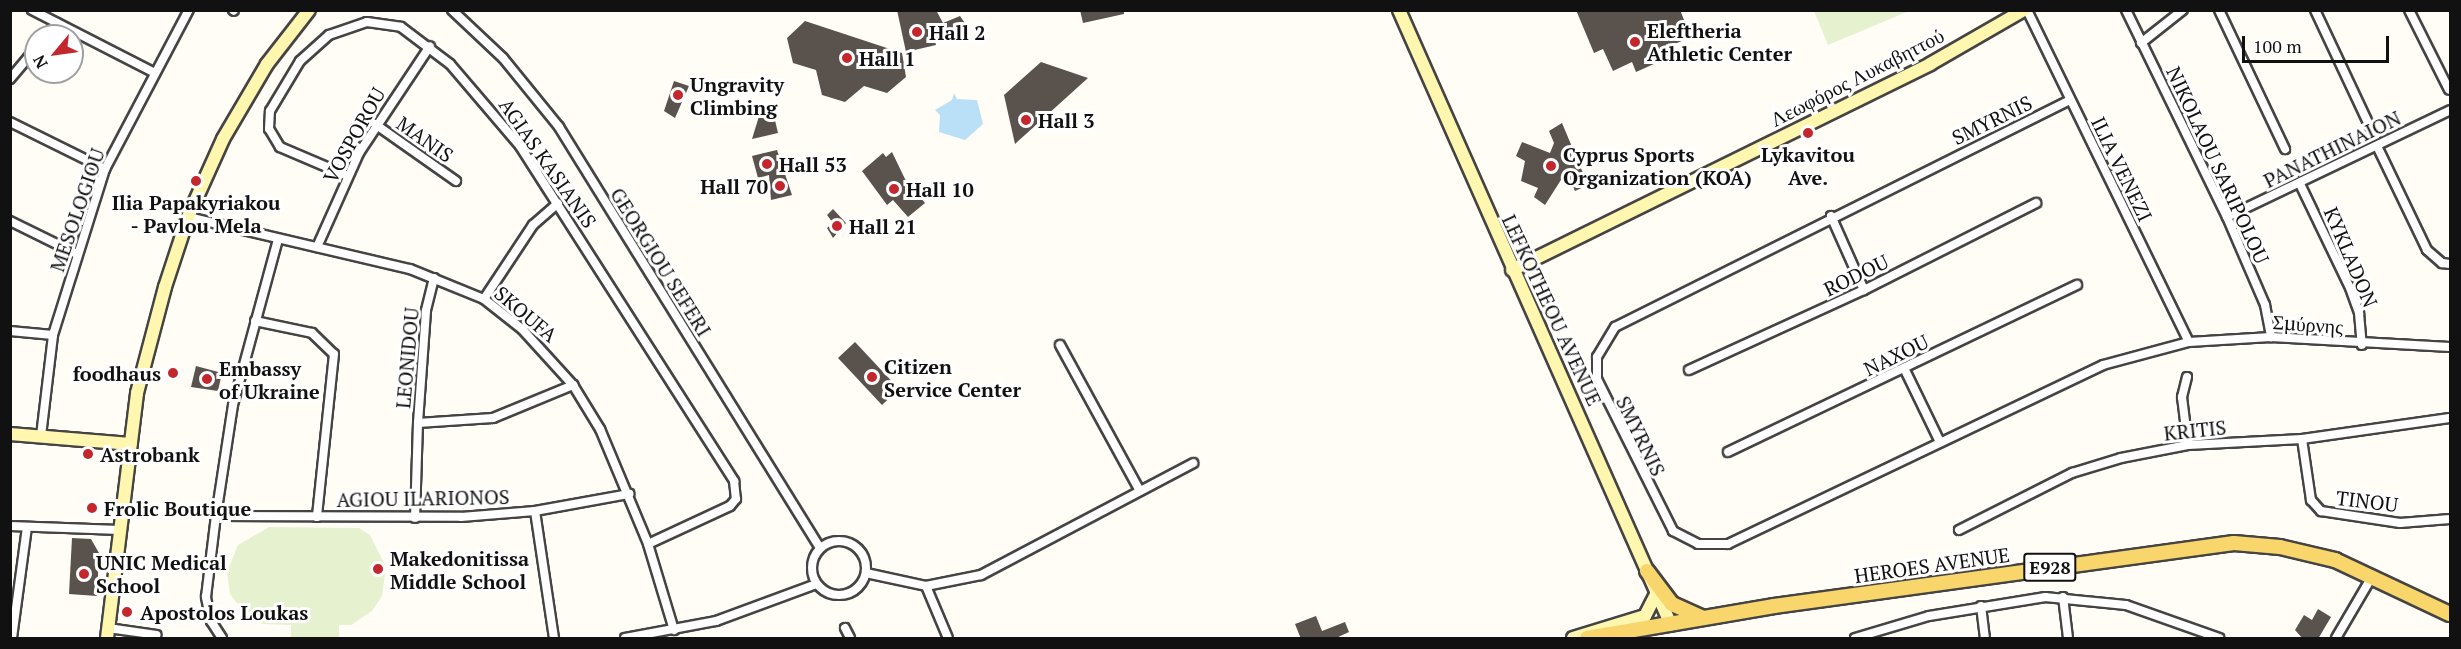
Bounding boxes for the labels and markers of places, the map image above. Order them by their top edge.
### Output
place label: Eleftheria Athletic Center [1647,19,1792,66]
place label: Hall 2 [929,20,985,44]
marker: Hall 2 [910,25,924,39]
marker: Eleftheria Athletic Center [1628,35,1642,49]
place label: Hall 1 [859,46,915,70]
marker: Hall 1 [840,51,854,65]
place label: Ungravity Climbing [690,72,784,119]
marker: Ungravity Climbing [671,88,685,102]
place label: Hall 3 [1038,108,1094,132]
marker: Hall 3 [1019,113,1033,127]
marker: Lykavitou Ave. [1801,126,1815,140]
place label: Cyprus Sports Organization (KOA) [1563,142,1752,189]
place label: Lykavitou Ave. [1761,142,1855,189]
place label: Hall 53 [779,152,847,176]
marker: Hall 53 [760,157,774,171]
marker: Cyprus Sports Organization (KOA) [1544,159,1558,173]
marker: Ilia Papakyriakou - Pavlou Mela [189,174,203,188]
place label: Hall 70 [700,174,768,198]
place label: Hall 10 [906,177,974,201]
marker: Hall 70 [773,179,787,193]
marker: Hall 10 [887,182,901,196]
place label: Ilia Papakyriakou - Pavlou Mela [112,191,280,238]
place label: Hall 21 [849,214,917,238]
marker: Hall 21 [830,219,844,233]
place label: Citizen Service Center [884,354,1021,401]
place label: Embassy of Ukraine [219,356,320,403]
place label: foodhaus [73,361,161,385]
marker: foodhaus [166,366,180,380]
marker: Citizen Service Center [865,370,879,384]
marker: Embassy of Ukraine [200,372,214,386]
place label: Astrobank [100,442,200,466]
marker: Astrobank [81,447,95,461]
place label: Frolic Boutique [104,496,251,520]
marker: Frolic Boutique [85,501,99,515]
place label: Makedonitissa Middle School [390,546,529,593]
place label: UNIC Medical School [96,550,227,597]
marker: Makedonitissa Middle School [371,562,385,576]
marker: UNIC Medical School [77,567,91,581]
place label: Apostolos Loukas [140,600,308,624]
marker: Apostolos Loukas [118,603,136,621]

